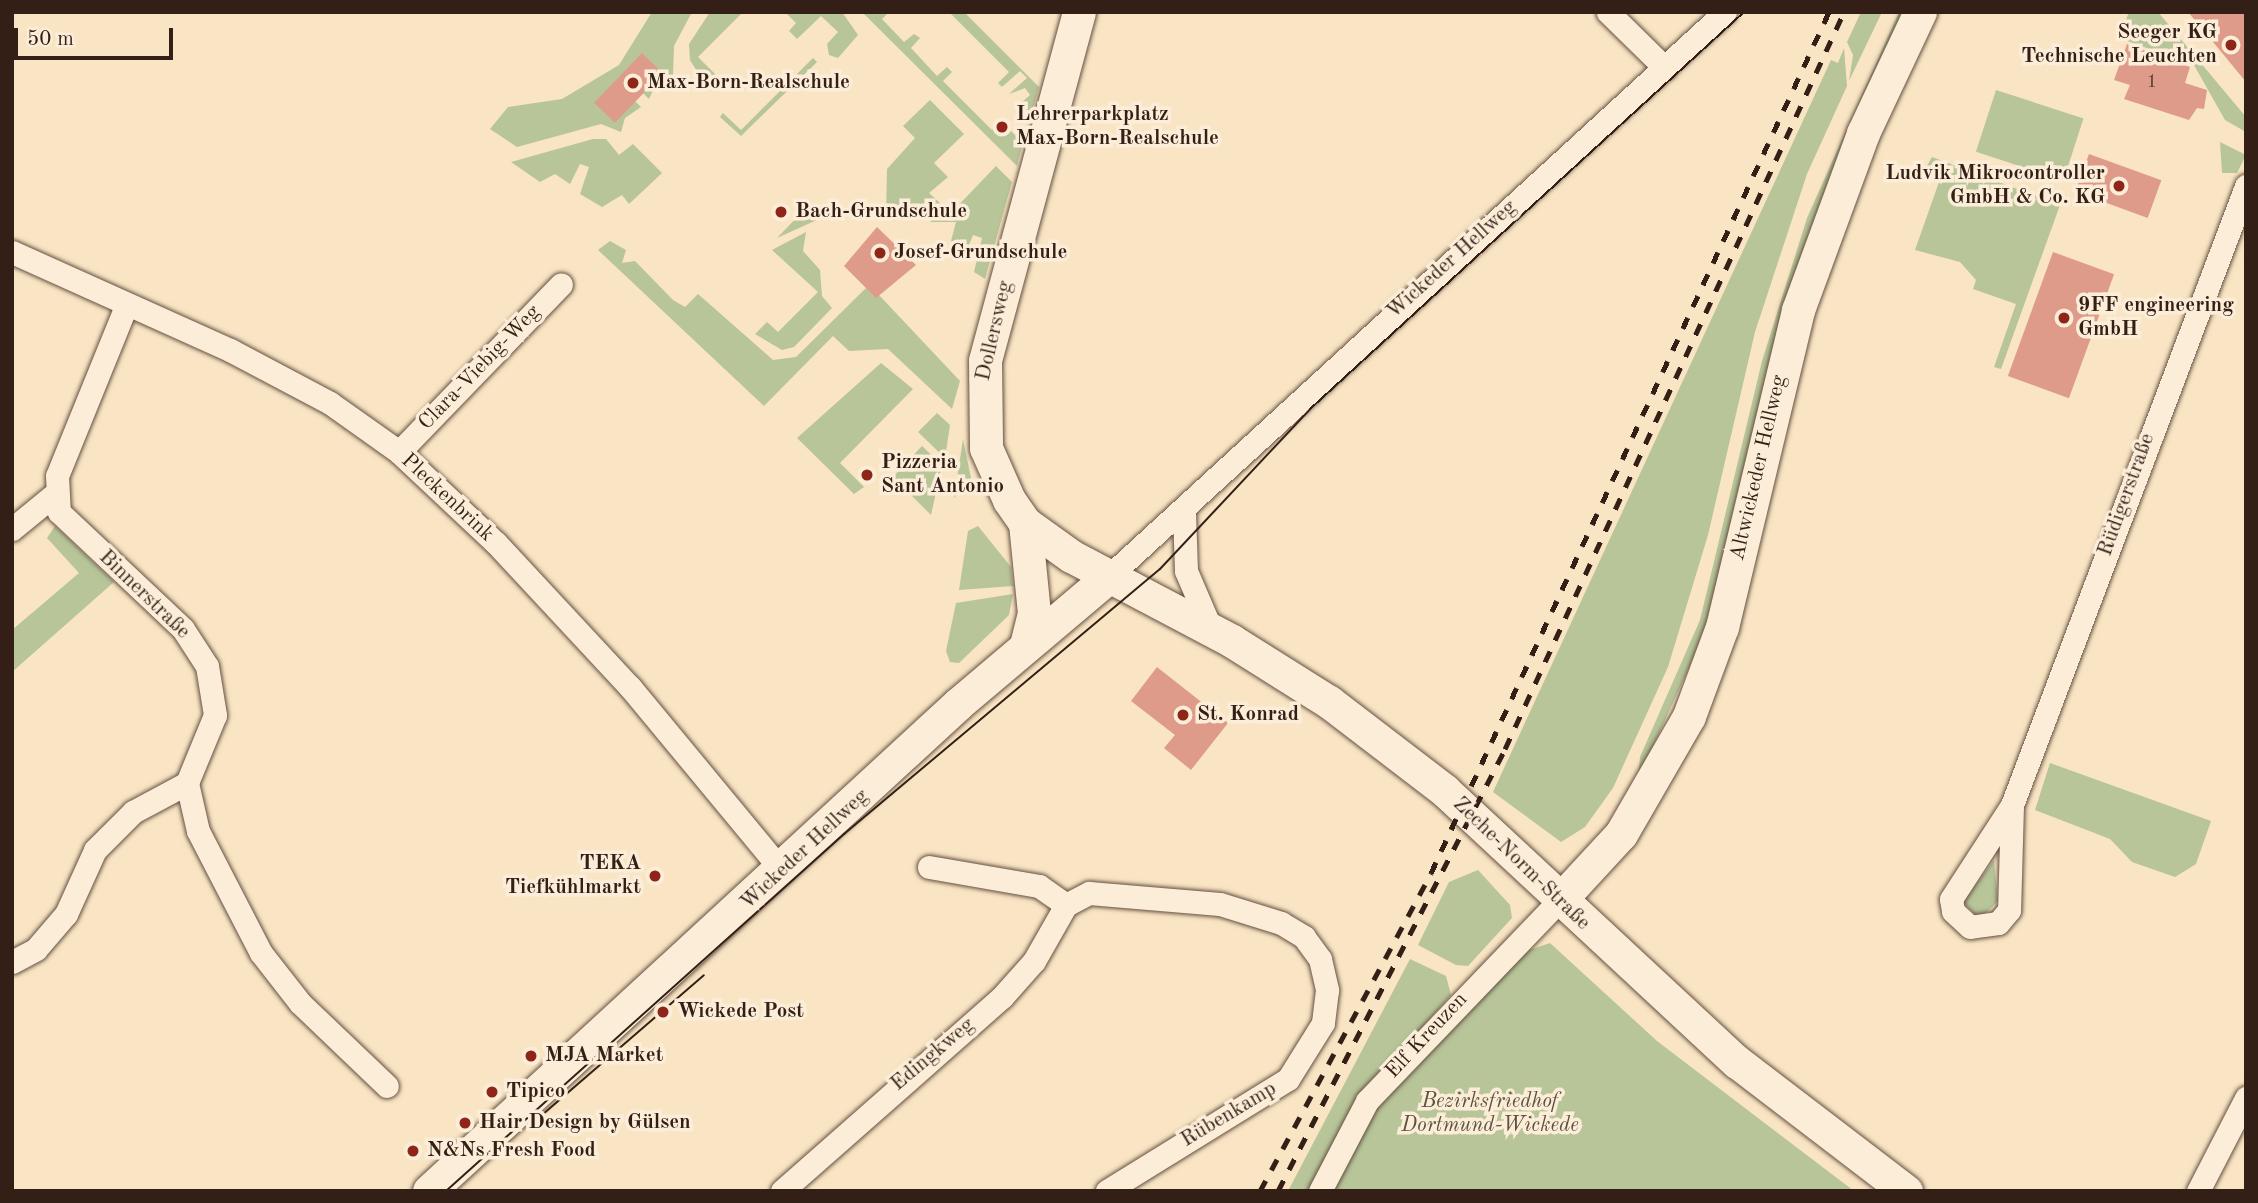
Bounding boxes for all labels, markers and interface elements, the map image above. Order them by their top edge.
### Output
scale bar [18,14,177,58]
place label: Seeger KG Technische Leuchten [2021,20,2217,70]
text: 50 m [27,29,74,50]
marker: Seeger KG Technische Leuchten [2223,37,2239,53]
place label: Max-Born-Realschule [647,70,850,96]
house number: 1 [2147,71,2157,93]
marker: Max-Born-Realschule [625,75,641,91]
place label: Lehrerparkplatz Max-Born-Realschule [1016,102,1219,152]
marker: Lehrerparkplatz Max-Born-Realschule [994,119,1010,135]
place label: Ludvik Mikrocontroller GmbH & Co. KG [1885,161,2105,211]
marker: Ludvik Mikrocontroller GmbH & Co. KG [2111,178,2127,194]
street label: Wickeder Hellweg [1382,195,1522,325]
place label: Bach-Grundschule [795,199,967,225]
marker: Bach-Grundschule [773,204,789,220]
place label: Josef-Grundschule [894,240,1067,266]
marker: Josef-Grundschule [872,245,888,261]
street label: Dollersweg [971,279,1019,383]
place label: 9FF engineering GmbH [2078,293,2234,343]
street label: Clara-Viebig-Weg [414,300,546,436]
marker: 9FF engineering GmbH [2056,310,2072,326]
street label: Altwickeder Hellweg [1725,373,1793,563]
street label: Rüdigerstraße [2093,430,2161,560]
street label: Pleckenbrink [395,449,499,547]
place label: Pizzeria Sant Antonio [881,450,1004,500]
marker: Pizzeria Sant Antonio [859,467,875,483]
street label: Binnerstraße [93,545,195,645]
place label: St. Konrad [1197,702,1299,728]
marker: St. Konrad [1175,707,1191,723]
street label: Wickeder Hellweg [736,784,874,916]
street label: Zeche-Norm-Straße [1447,792,1595,936]
place label: TEKA Tiefkühlmarkt [505,851,641,901]
marker: TEKA Tiefkühlmarkt [647,868,663,884]
street label: Elf Kreuzen [1381,988,1473,1084]
place label: Wickede Post [677,999,804,1025]
marker: Wickede Post [655,1004,671,1020]
street label: Edingkweg [886,1013,980,1097]
place label: MJA Market [545,1043,663,1069]
marker: MJA Market [523,1048,539,1064]
street label: Rübenkamp [1177,1077,1281,1153]
place label: Tipico [506,1079,565,1105]
marker: Tipico [484,1084,500,1100]
park label: Bezirksfriedhof Dortmund-Wickede [1401,1089,1579,1139]
place label: Hair Design by Gülsen [479,1110,691,1136]
marker: Hair Design by Gülsen [457,1115,473,1131]
place label: N&Ns Fresh Food [427,1138,596,1164]
marker: N&Ns Fresh Food [405,1143,421,1159]

